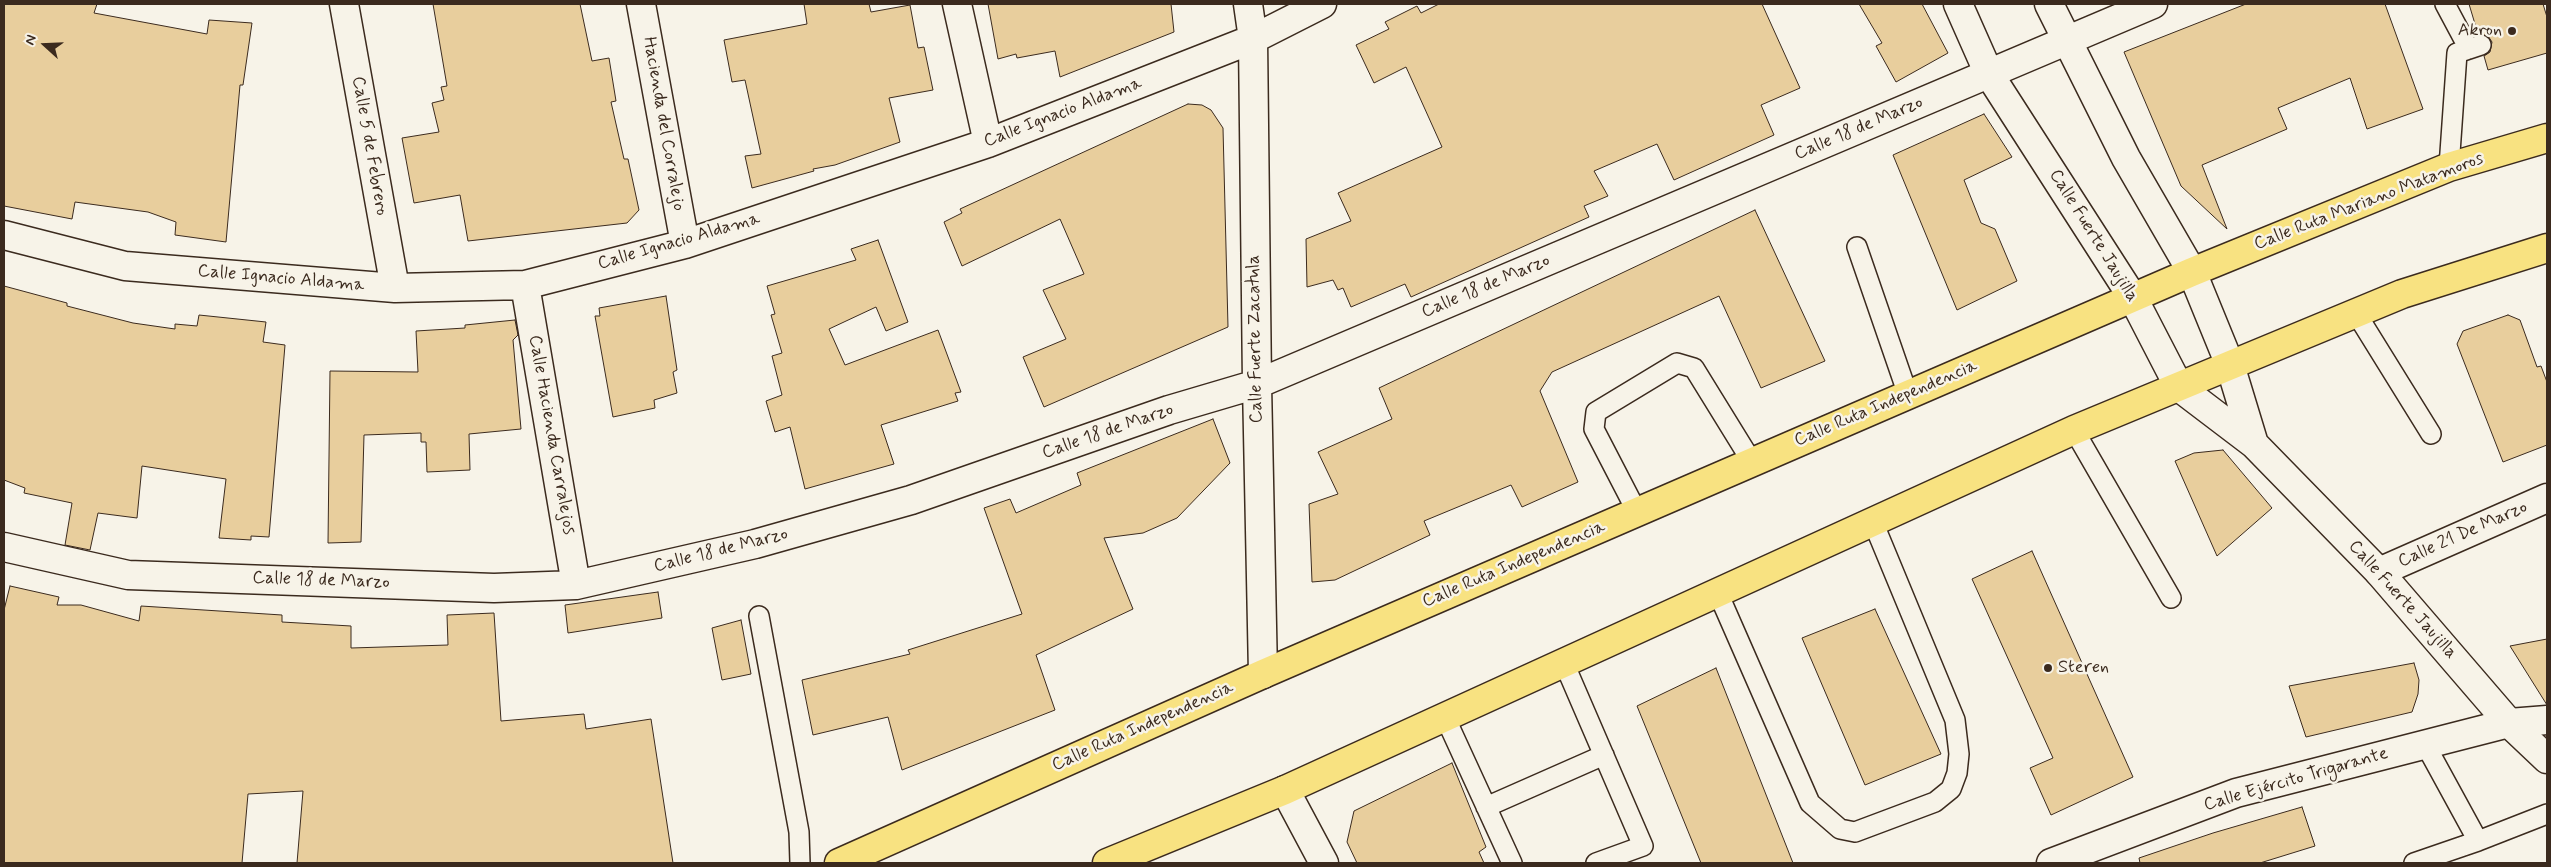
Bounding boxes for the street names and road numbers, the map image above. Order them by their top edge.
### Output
street label: Hacienda del Corralejo [637,35,689,213]
street label: Calle Ignacio Aldama [981,73,1145,153]
street label: Calle 5 de Febrero [346,75,392,217]
street label: Calle 18 de Marzo [1792,92,1926,166]
street label: Calle Ruta Mariano Matamoros [2251,148,2487,256]
street label: Calle Fuerte Jaujilla [2043,166,2143,306]
street label: Calle Ignacio Aldama [596,209,762,275]
street label: Calle 18 de Marzo [1419,250,1553,324]
street label: Calle Fuerte Zacatula [1244,255,1268,423]
street label: Calle Ignacio Aldama [197,261,365,297]
street label: Calle Hacienda Carralejos [523,334,579,536]
street label: Calle Ruta Independencia [1791,356,1981,452]
street label: Calle 18 de Marzo [1040,399,1176,465]
street label: Calle 21 De Marzo [2395,497,2531,573]
street label: Calle Ruta Independencia [1419,517,1609,613]
street label: Calle 18 de Marzo [652,524,790,578]
street label: Calle Fuerte Jaujilla [2343,536,2461,664]
street label: Calle 18 de Marzo [252,568,390,594]
street label: Calle Ruta Independencia [1049,677,1237,777]
street label: Calle Ejército Trigarante [2201,743,2391,817]

